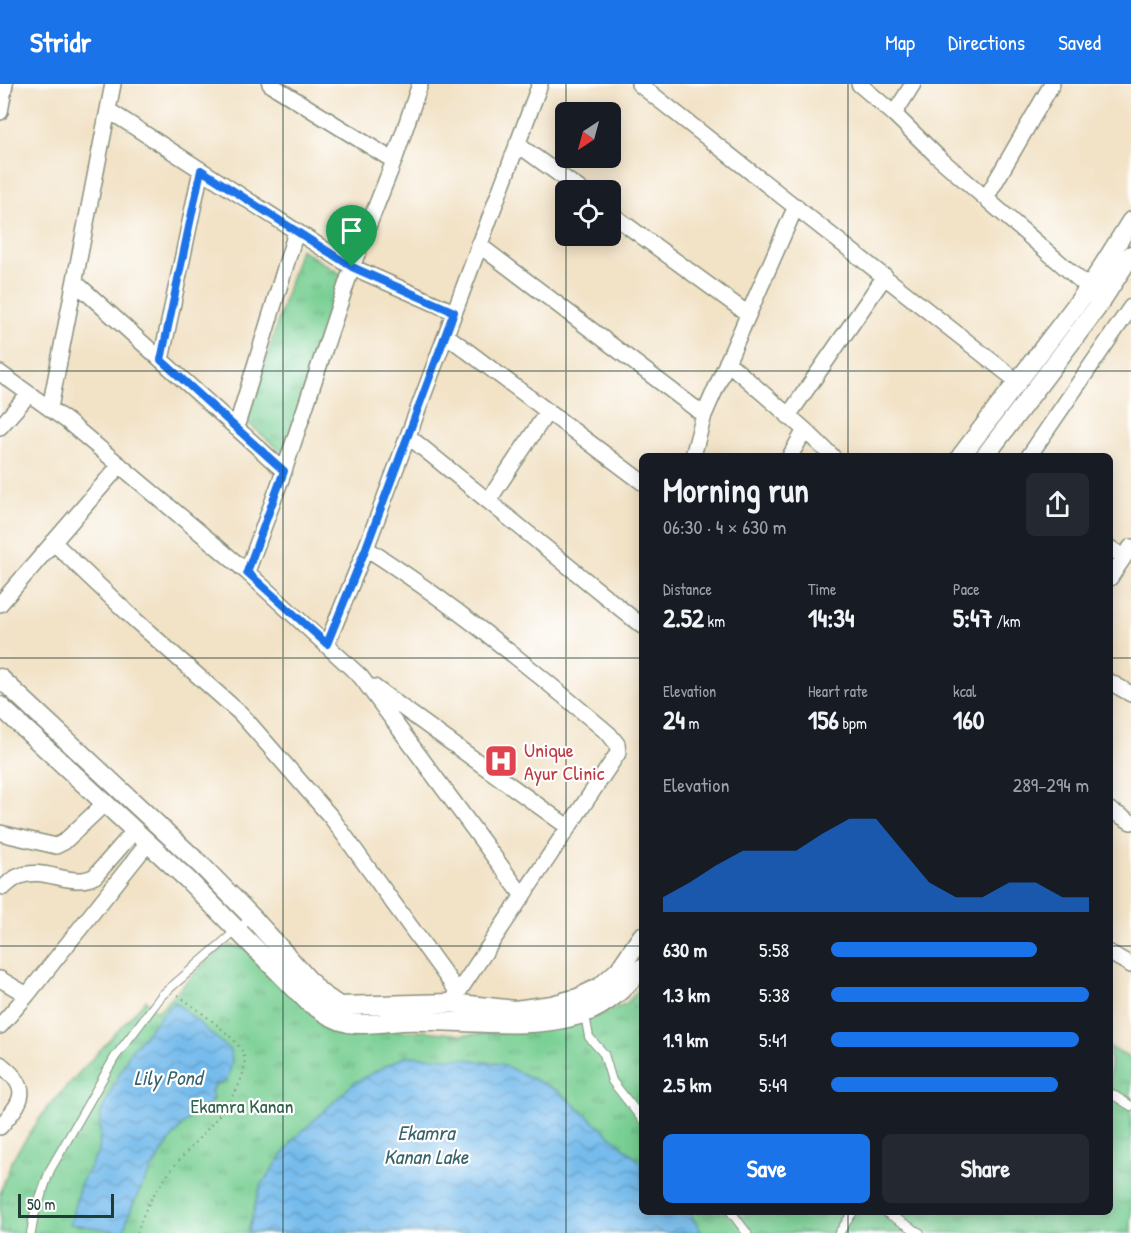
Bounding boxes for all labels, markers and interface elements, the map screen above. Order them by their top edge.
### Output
text: Stridr [30,23,91,61]
text: Map [885,28,915,57]
text: Directions [948,28,1025,57]
text: Saved [1058,28,1101,57]
north arrow [555,102,621,168]
map controls [555,102,621,246]
button: locate [555,180,621,246]
pin [326,205,377,267]
icon: arrive [335,214,368,247]
text: Morning run [663,468,809,512]
button: share [1026,473,1089,536]
text: 06:30 · 4 × 630 m [663,513,786,540]
text: Distance [663,578,712,600]
text: Time [808,578,836,600]
text: Pace [953,578,980,600]
text: 2.52 [663,600,704,635]
text: 14:34 [808,600,855,635]
text: 5:47 [953,600,993,635]
text: km [704,610,725,632]
text: /km [993,610,1021,632]
text: Elevation [663,680,716,702]
text: Heart rate [808,680,868,702]
text: kcal [953,680,976,702]
text: 24 [663,702,685,737]
text: 156 [808,702,839,737]
text: 160 [953,702,984,737]
text: m [685,712,699,734]
text: bpm [839,712,867,734]
place label: Unique Ayur Clinic [524,736,605,786]
hospital icon: Unique Ayur Clinic [483,743,519,779]
text: Elevation [663,771,729,798]
text: 289–294 m [1013,771,1089,798]
text: 630 m [663,936,707,963]
text: 5:58 [759,936,789,963]
text: 1.3 km [663,981,710,1008]
text: 5:38 [759,981,790,1008]
text: 1.9 km [663,1026,708,1053]
text: 5:41 [759,1026,787,1053]
water label: Lily Pond [134,1063,206,1092]
text: 2.5 km [663,1071,712,1098]
text: 5:49 [759,1071,787,1098]
park label: Ekamra Kanan [191,1092,293,1119]
water label: Ekamra Kanan Lake [384,1118,470,1171]
button: Save [663,1134,870,1203]
button: Share [882,1134,1089,1203]
scale bar [18,1191,114,1218]
text: 50 m [27,1193,56,1215]

